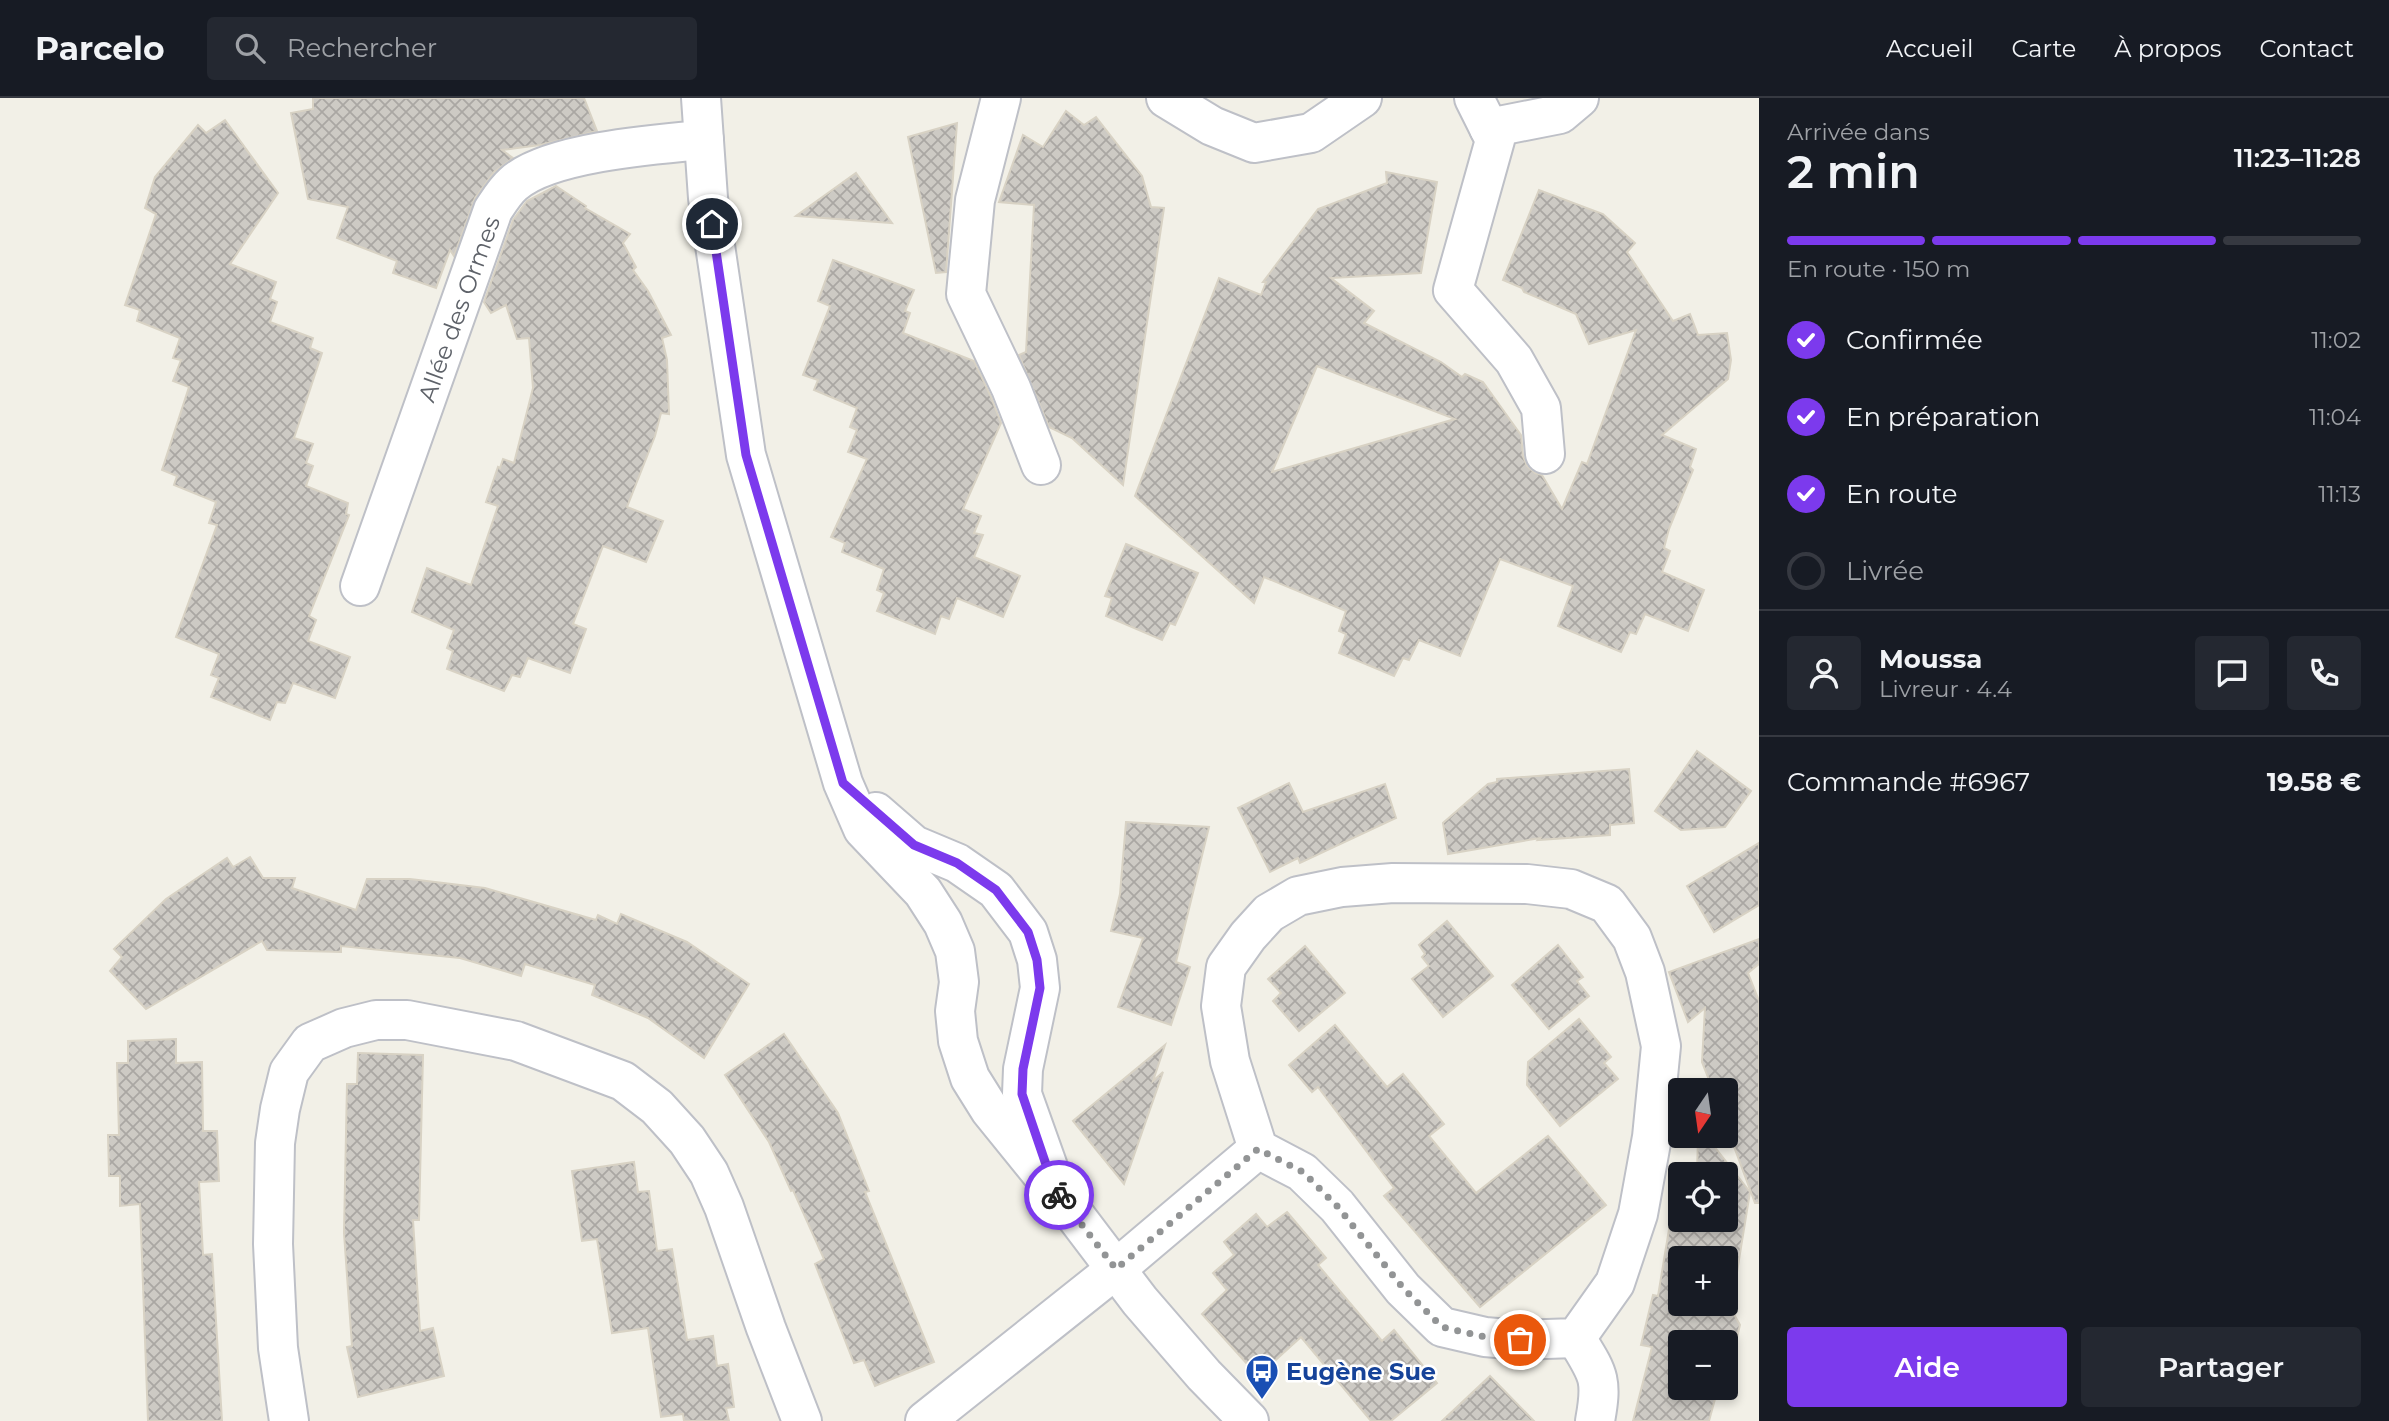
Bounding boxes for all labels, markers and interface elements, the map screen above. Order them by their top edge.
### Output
search box [207,17,697,80]
text: Parcelo [35,28,165,68]
icon: search [231,29,269,67]
text: Rechercher [287,32,437,64]
text: Accueil [1886,34,1973,63]
text: Carte [2011,34,2076,63]
text: À propos [2114,34,2221,63]
text: Contact [2259,34,2354,63]
text: Arrivée dans [1787,118,1930,146]
text: 11:23–11:28 [2234,142,2361,174]
text: 2 min [1787,143,1920,200]
pin [682,194,742,254]
icon: home [693,205,731,243]
street label: Allée des Ormes [412,212,506,406]
text: En route · 150 m [1787,255,1970,283]
icon: check [1787,321,1825,359]
text: Confirmée [1846,324,1983,356]
text: 11:02 [2311,326,2361,354]
icon: check [1787,398,1825,436]
text: En préparation [1846,401,2040,433]
text: 11:04 [2309,403,2361,431]
icon: check [1787,475,1825,513]
text: En route [1846,478,1957,510]
text: 11:13 [2318,480,2361,508]
text: Livrée [1846,555,1924,587]
button: person [1787,636,1861,710]
button: chat [2195,636,2269,710]
button: phone [2287,636,2361,710]
text: Moussa [1879,643,1982,675]
text: Livreur · 4.4 [1879,675,2012,703]
text: Commande #6967 [1787,766,2030,798]
text: 19.58 € [2267,766,2361,798]
north arrow [1668,1078,1738,1148]
map controls [1668,1078,1738,1400]
courier [1024,1160,1094,1230]
button: locate [1668,1162,1738,1232]
icon: bike [1040,1176,1078,1214]
button: + [1668,1246,1738,1316]
pin [1490,1310,1550,1370]
icon: bag [1501,1321,1539,1359]
button: Aide [1787,1327,2067,1407]
button: Partager [2081,1327,2361,1407]
button: − [1668,1330,1738,1400]
bus stop icon: Eugène Sue [1243,1352,1281,1401]
place label: Eugène Sue [1286,1357,1436,1386]

